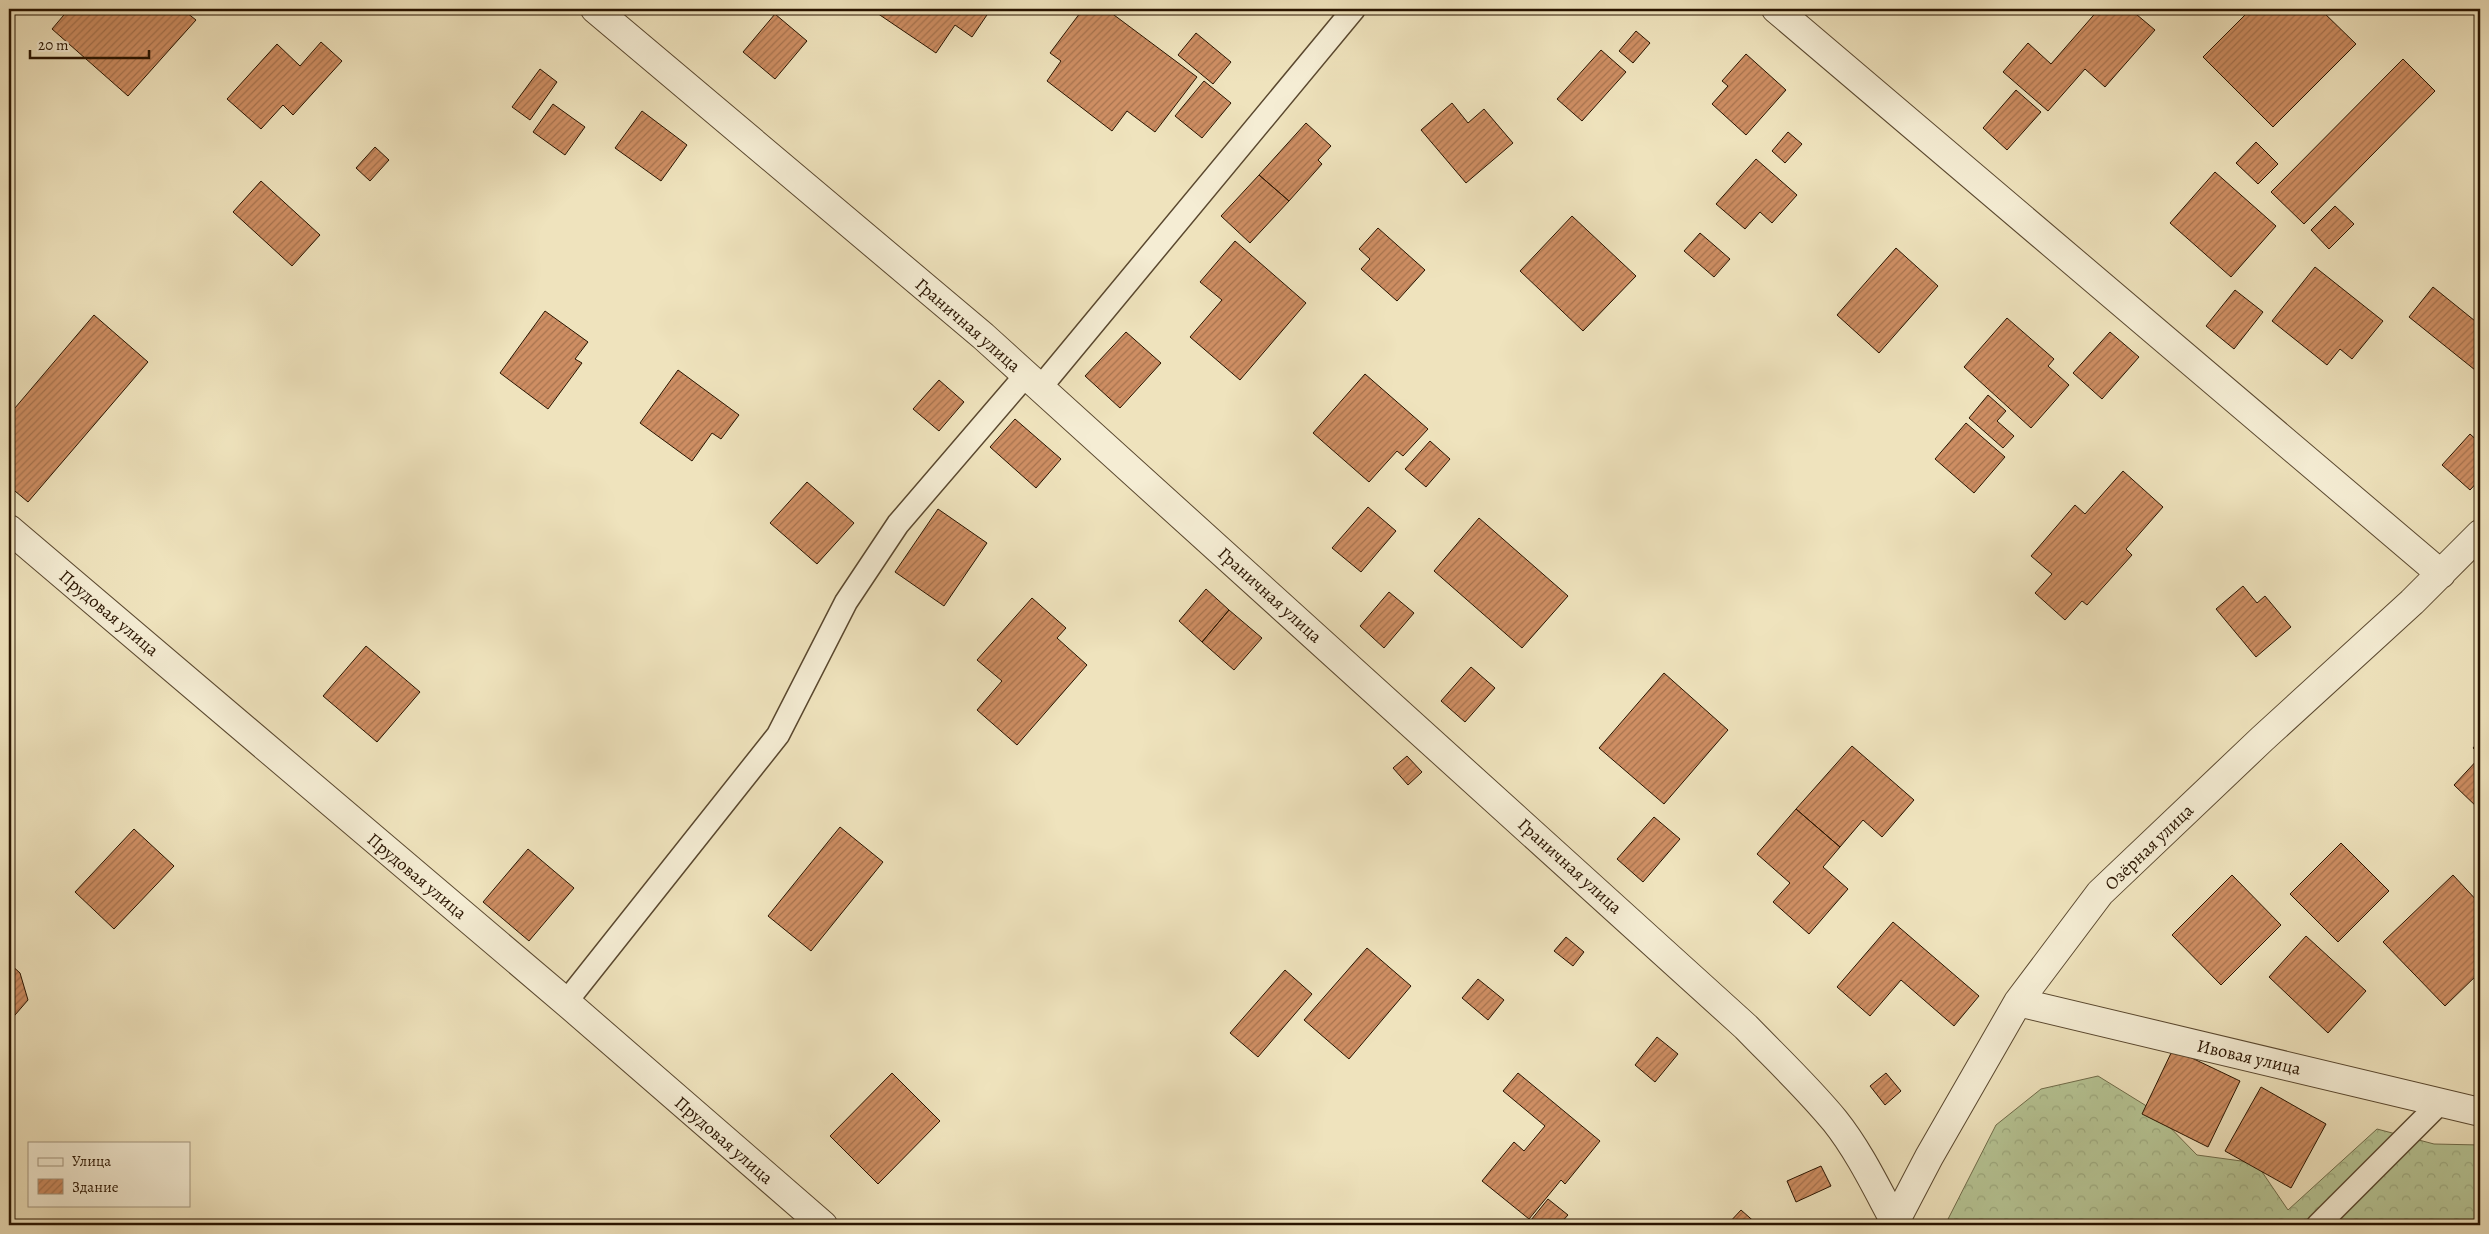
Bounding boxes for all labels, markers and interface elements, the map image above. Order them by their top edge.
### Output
scale bar [30,28,149,60]
text: 20 m [38,35,69,55]
street label: Граничная улица [910,272,1026,378]
street label: Граничная улица [1213,542,1328,649]
street label: Прудовая улица [54,564,164,662]
street label: Озёрная улица [2099,798,2199,896]
street label: Граничная улица [1513,813,1628,920]
street label: Прудовая улица [362,827,472,925]
street label: Ивовая улица [2195,1033,2304,1081]
street label: Прудовая улица [670,1091,779,1190]
legend [28,1142,190,1206]
text: Улица [72,1151,111,1171]
text: Здание [72,1177,119,1197]

